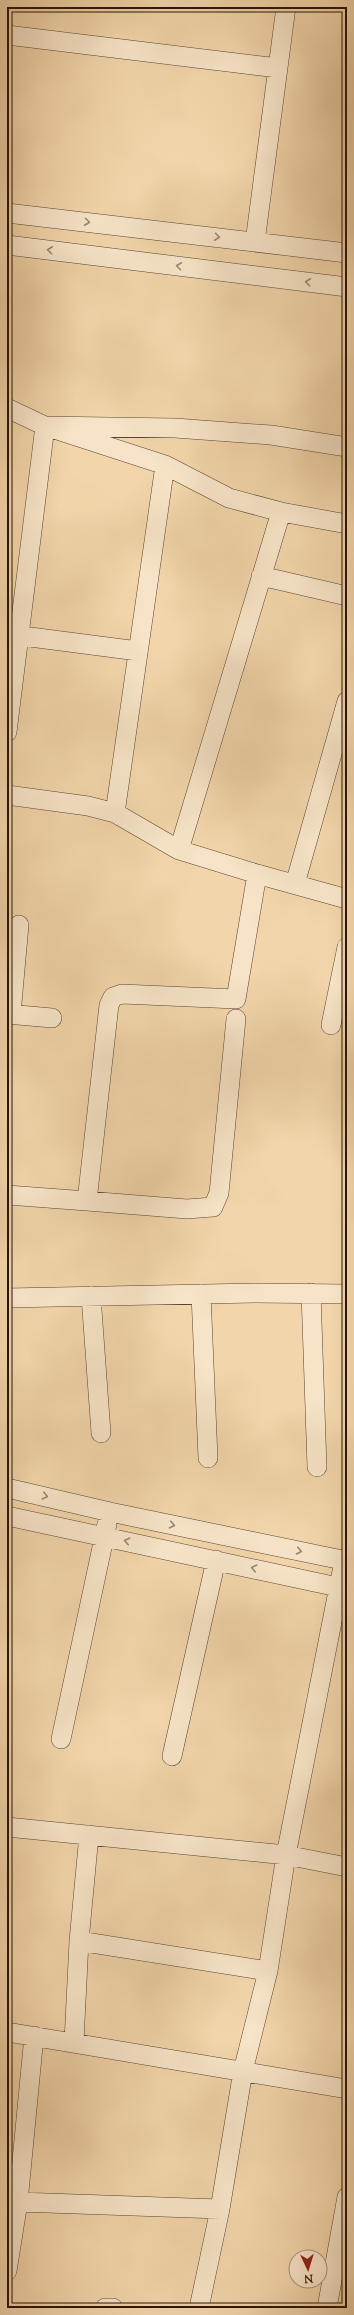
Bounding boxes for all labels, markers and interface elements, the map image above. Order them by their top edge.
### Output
one-way arrow [84,217,90,226]
one-way arrow [213,233,220,242]
one-way arrow [47,246,53,255]
one-way arrow [176,262,182,271]
one-way arrow [305,278,311,287]
one-way arrow [42,1492,48,1500]
one-way arrow [169,1520,175,1528]
one-way arrow [124,1537,130,1545]
one-way arrow [296,1547,302,1555]
one-way arrow [251,1565,257,1573]
north arrow [288,2249,328,2289]
text: N [303,2270,315,2286]

